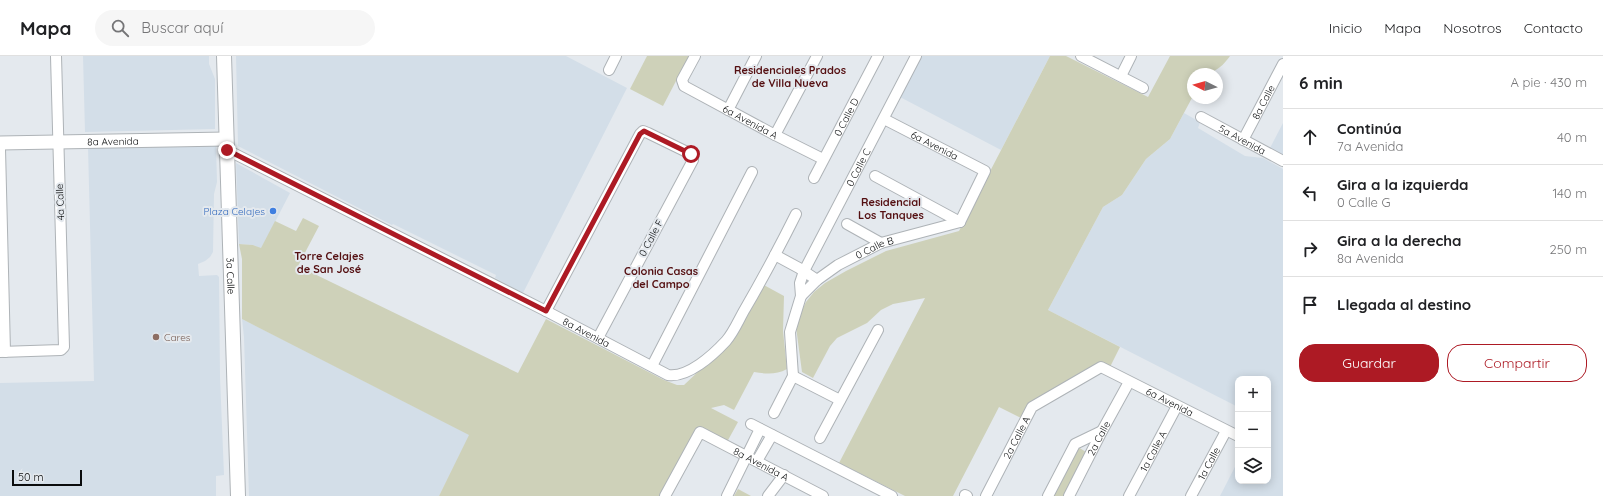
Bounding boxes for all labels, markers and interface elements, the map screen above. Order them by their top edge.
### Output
search box [95,10,375,46]
text: Mapa [20,16,71,40]
icon: search [109,17,131,39]
text: Buscar aquí [141,18,223,37]
text: Inicio [1329,19,1362,37]
text: Mapa [1384,19,1421,37]
text: Nosotros [1443,19,1502,37]
text: Contacto [1524,19,1583,37]
district label: Residenciales Prados de Villa Nueva [734,63,846,90]
north arrow [1187,68,1223,104]
text: 6 min [1299,72,1343,93]
text: A pie · 430 m [1511,74,1587,90]
street label: 8a Calle [1249,82,1278,121]
street label: 0 Calle D [831,96,861,138]
street label: 6a Avenida A [721,102,781,142]
text: Continúa [1337,119,1402,138]
street label: 5a Avenida [1217,121,1268,157]
icon: ahead [1299,126,1321,148]
street label: 6a Avenida [909,128,960,163]
text: 40 m [1557,129,1587,145]
street label: 8a Avenida [87,134,139,148]
text: 7a Avenida [1337,138,1403,154]
route end [218,141,236,159]
route start [682,145,700,163]
street label: 0 Calle C [843,146,873,188]
text: Gira a la izquierda [1337,175,1469,194]
icon: left [1299,182,1321,204]
street label: 4a Calle [53,183,67,221]
text: 140 m [1552,185,1587,201]
text: 0 Calle G [1337,194,1390,210]
district label: Residencial Los Tanques [858,195,924,222]
place label: Plaza Celajes [204,205,265,218]
marker: Plaza Celajes [268,206,278,216]
street label: 0 Calle F [636,217,666,259]
text: Gira a la derecha [1337,231,1462,250]
street label: 0 Calle B [853,233,895,262]
icon: right [1299,238,1321,260]
text: 250 m [1550,241,1587,257]
district label: Torre Celajes de San José [294,249,364,276]
text: 8a Avenida [1337,250,1404,266]
street label: 3a Calle [224,257,238,295]
district label: Colonia Casas del Campo [624,264,698,291]
icon: arrive [1299,294,1321,316]
text: Llegada al destino [1337,295,1471,314]
street label: 8a Avenida [561,315,612,350]
place label: Cares [164,331,191,344]
marker: Cares [151,332,161,342]
button: Guardar [1299,344,1439,382]
button: Compartir [1447,344,1587,382]
map controls [1235,376,1271,484]
button: + [1235,376,1271,412]
street label: 6a Avenida [1144,384,1196,419]
button: − [1235,412,1271,448]
street label: 2a Calle A [1000,413,1033,461]
street label: 2a Calle [1084,418,1113,458]
street label: 1a Calle A [1137,428,1169,474]
street label: 8a Avenida A [731,444,792,484]
street label: 1a Calle [1194,445,1223,482]
button: layers [1235,448,1271,484]
scale bar [12,468,82,487]
text: 50 m [18,470,44,484]

